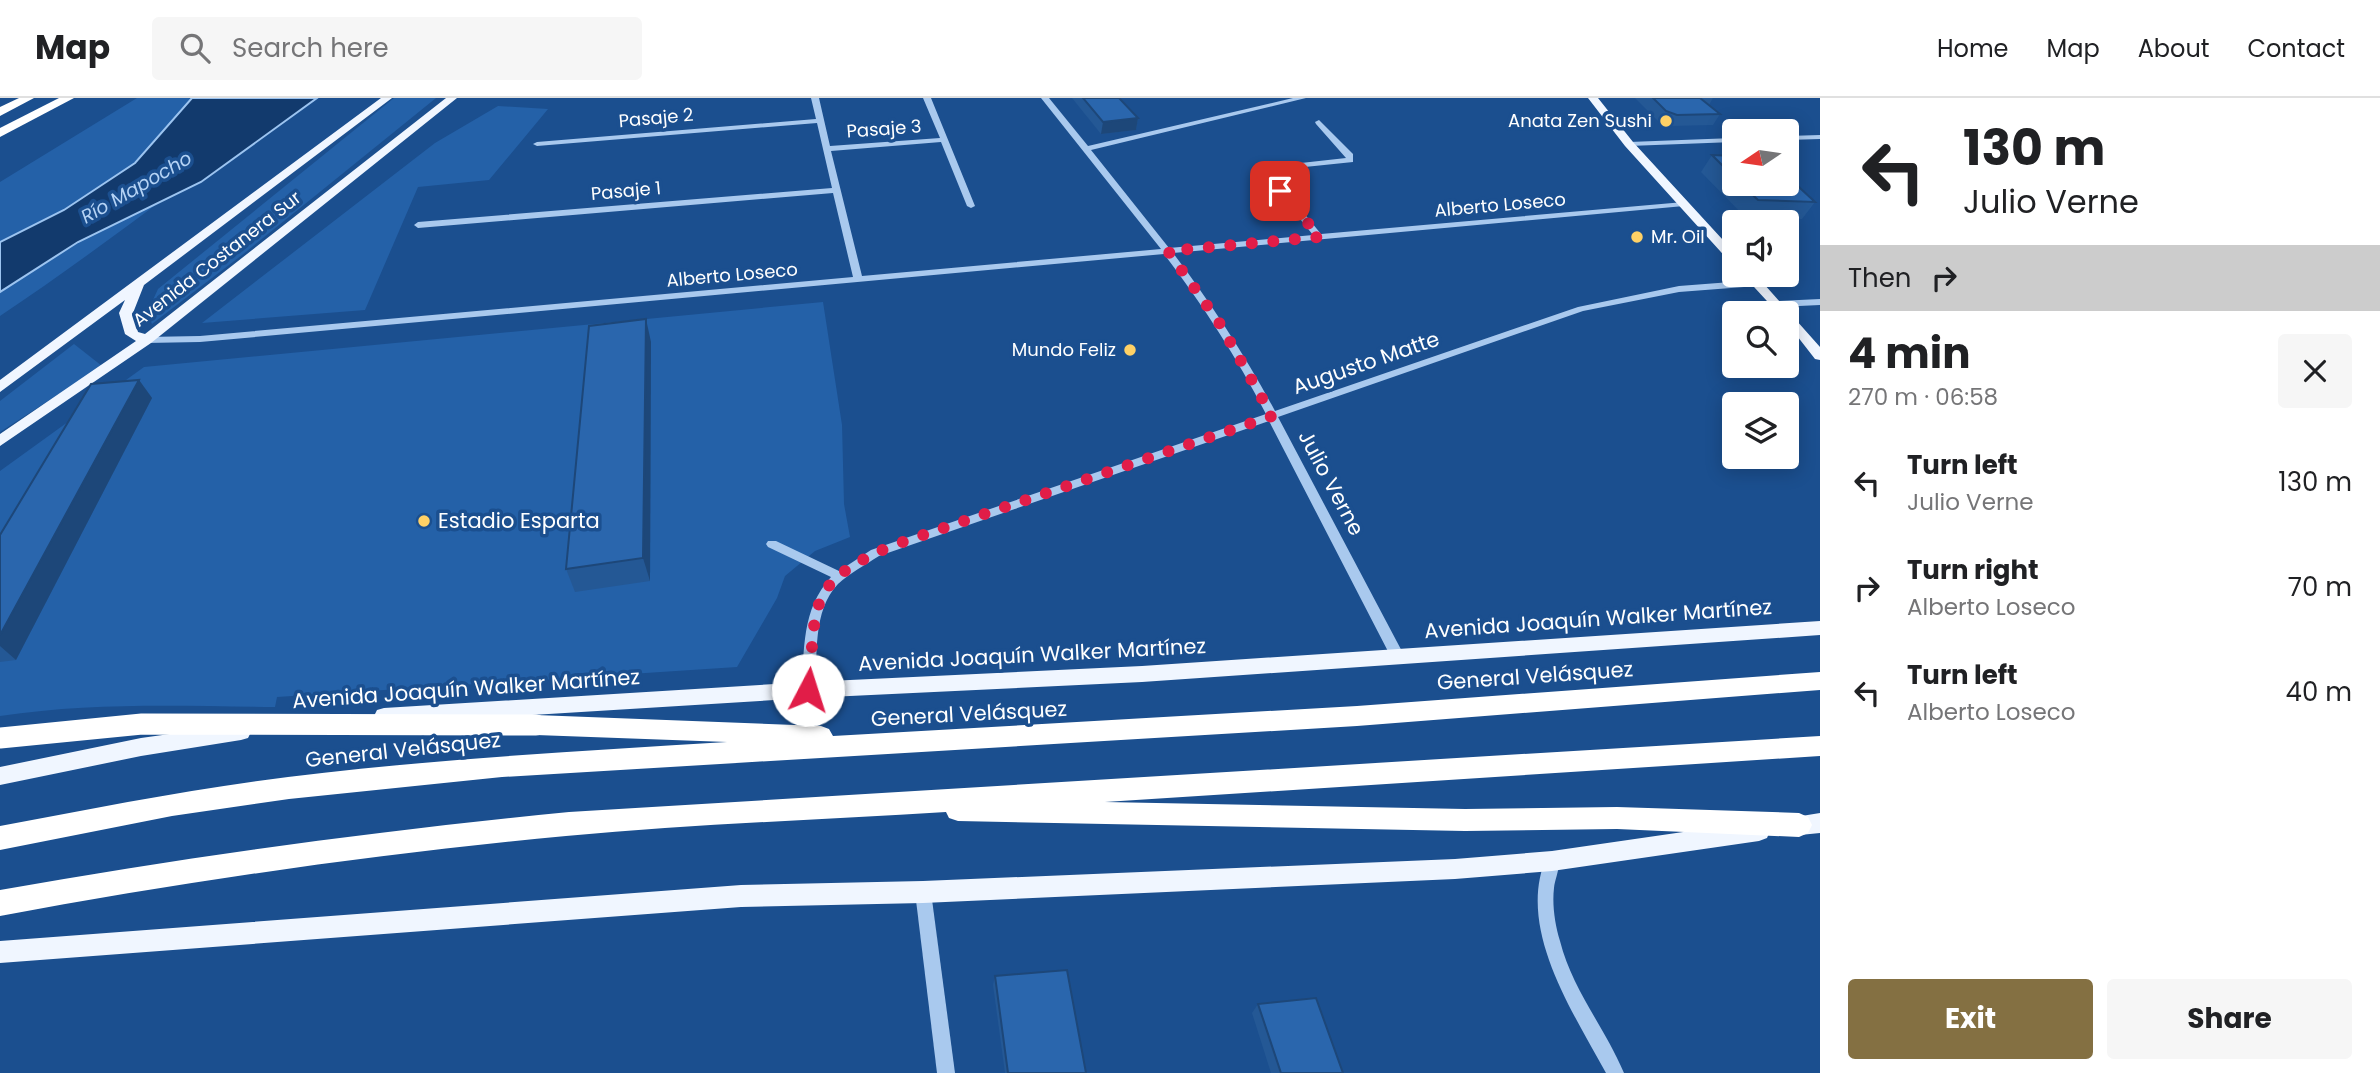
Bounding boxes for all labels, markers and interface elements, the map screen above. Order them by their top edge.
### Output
search box [152,17,642,80]
text: Map [35,24,110,71]
icon: search [176,29,214,67]
text: Search here [232,30,389,66]
text: Home [1937,32,2009,65]
text: Map [2047,32,2100,65]
text: About [2138,32,2209,65]
text: Contact [2247,32,2345,65]
street label: Pasaje 2 [618,102,694,133]
place label: Anata Zen Sushi [1508,108,1652,133]
street label: Pasaje 3 [846,113,922,144]
marker: Anata Zen Sushi [1658,113,1674,129]
text: 130 m [1963,114,2105,182]
north arrow [1722,119,1799,196]
map controls [1722,119,1799,469]
icon: left [1848,126,1939,217]
water label: Río Mapocho [76,145,197,230]
pin [1250,161,1310,221]
icon: arrive [1261,172,1299,210]
street label: Pasaje 1 [590,175,662,206]
text: Julio Verne [1963,179,2139,224]
street label: Avenida Costanera Sur [127,185,306,332]
street label: Alberto Loseco [1433,186,1567,223]
button: sound [1722,210,1799,287]
place label: Mr. Oil [1651,224,1705,249]
marker: Mr. Oil [1629,229,1645,245]
street label: Alberto Loseco [665,256,799,293]
icon: right [1925,259,1963,297]
text: Then [1848,260,1911,296]
button: search [1722,301,1799,378]
street label: Augusto Matte [1289,324,1443,401]
text: 4 min [1848,324,1971,383]
button: close [2278,334,2352,408]
place label: Mundo Feliz [1012,337,1116,362]
marker: Mundo Feliz [1122,342,1138,358]
text: 270 m · 06:58 [1848,381,1998,413]
button: layers [1722,392,1799,469]
street label: Julio Verne [1292,425,1371,541]
text: Turn left [1907,447,2018,483]
icon: left [1848,464,1886,502]
text: 130 m [2278,464,2352,500]
text: Julio Verne [1907,486,2033,518]
place label: Estadio Esparta [438,506,600,535]
marker: Estadio Esparta [416,513,432,529]
text: Turn right [1907,552,2039,588]
icon: right [1848,569,1886,607]
text: 70 m [2288,569,2352,605]
text: Alberto Loseco [1907,591,2075,623]
street label: Avenida Joaquín Walker Martínez [1423,592,1773,645]
street label: Avenida Joaquín Walker Martínez [857,631,1207,678]
position arrow [771,653,845,727]
street label: General Velásquez [1436,654,1634,697]
text: Turn left [1907,657,2018,693]
street label: Avenida Joaquín Walker Martínez [291,662,641,715]
icon: left [1848,674,1886,712]
text: 40 m [2286,674,2352,710]
street label: General Velásquez [870,694,1068,733]
text: Alberto Loseco [1907,696,2075,728]
street label: General Velásquez [304,725,502,774]
button: Exit [1848,979,2093,1059]
button: Share [2107,979,2352,1059]

